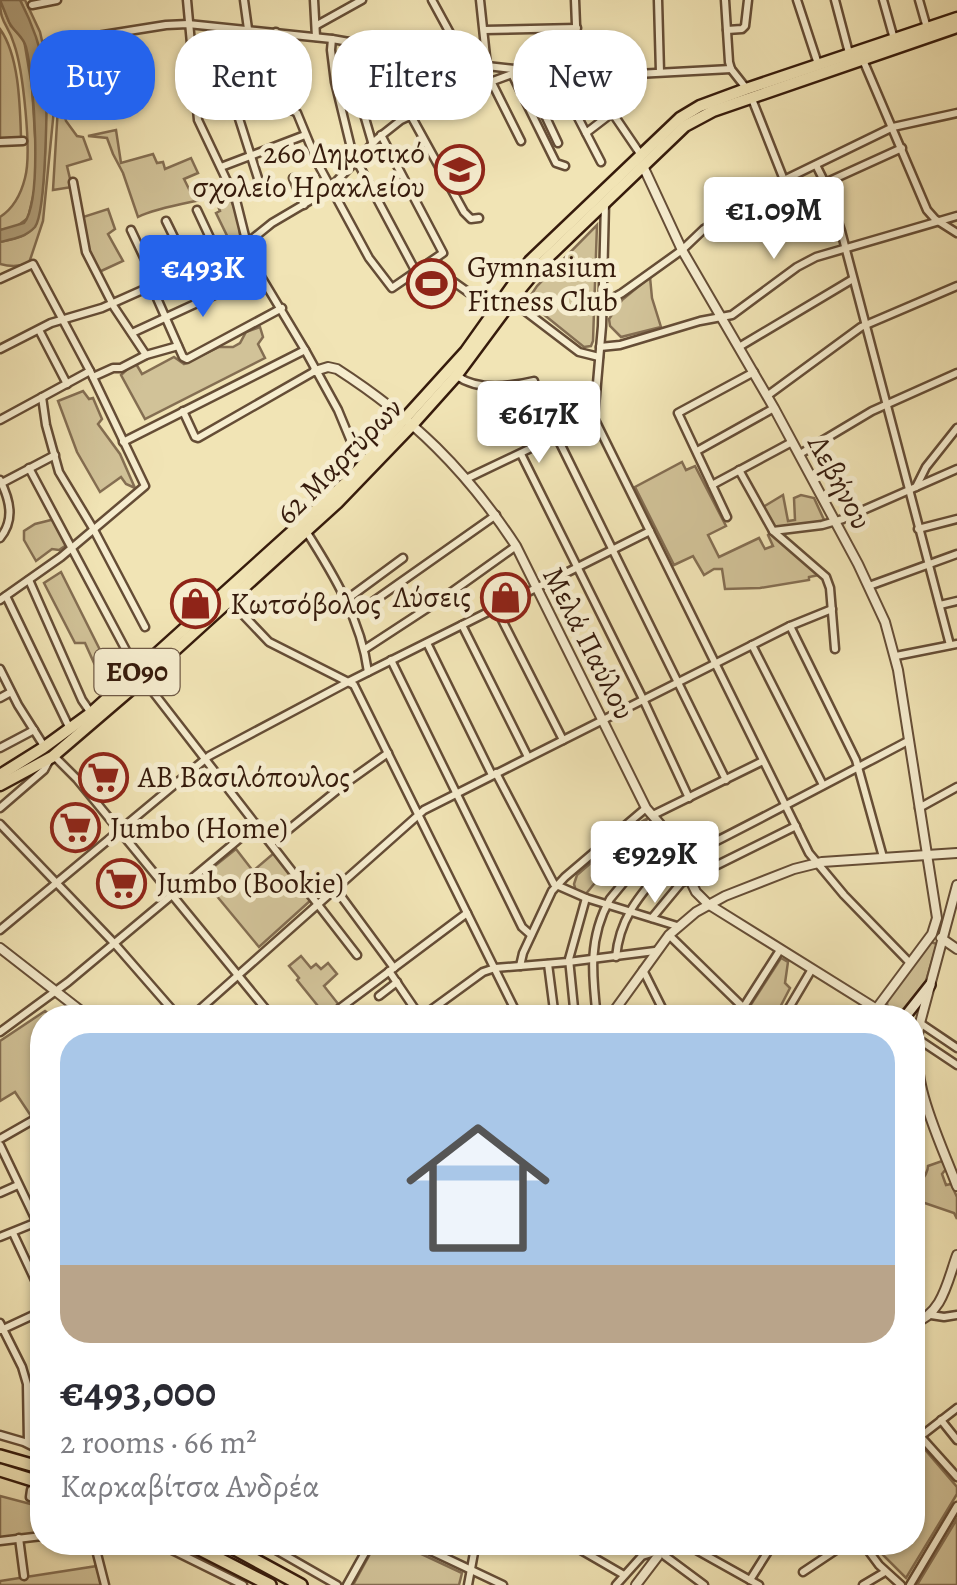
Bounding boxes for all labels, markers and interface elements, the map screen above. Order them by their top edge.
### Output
chip: Buy [30,30,155,120]
chip: Rent [175,30,312,120]
chip: Filters [332,30,493,120]
chip: New [513,30,647,120]
place label: 26ο Δημοτικό σχολείο Ηρακλείου [193,133,425,207]
school or university icon: 26ο Δημοτικό σχολείο Ηρακλείου [434,144,486,196]
pin: €1.09M [693,177,855,262]
text: €1.09M [726,187,822,231]
pin: €493K [133,235,273,320]
text: €493K [161,245,245,289]
place label: Gymnasium Fitness Club [467,247,618,321]
sports icon: Gymnasium Fitness Club [406,258,458,310]
pin: €617K [469,381,609,466]
street label: 62 Μαρτύρων [267,389,411,533]
text: €617K [499,391,579,435]
street label: Λεβήνου [798,427,881,536]
street label: Μελά Παύλου [533,560,645,726]
shop icon: Λύσεις [480,571,532,623]
place label: Λύσεις [392,577,471,617]
shop icon: Κωτσόβολος [169,578,221,630]
place label: Κωτσόβολος [230,584,381,624]
road number: ΕΟ90 [94,649,180,695]
supermarket icon: ΑΒ Βασιλόπουλος [77,751,129,803]
place label: ΑΒ Βασιλόπουλος [137,757,350,797]
supermarket icon: Jumbo (Home) [49,802,101,854]
place label: Jumbo (Home) [110,808,288,848]
pin: €929K [585,821,725,906]
text: €929K [613,831,697,875]
supermarket icon: Jumbo (Bookie) [96,857,148,909]
place label: Jumbo (Bookie) [157,863,344,903]
icon: home [388,1098,568,1278]
text: €493,000 [60,1363,216,1420]
text: 2 rooms · 66 m² [60,1420,257,1464]
text: Καρκαβίτσα Ανδρέα [60,1464,320,1508]

